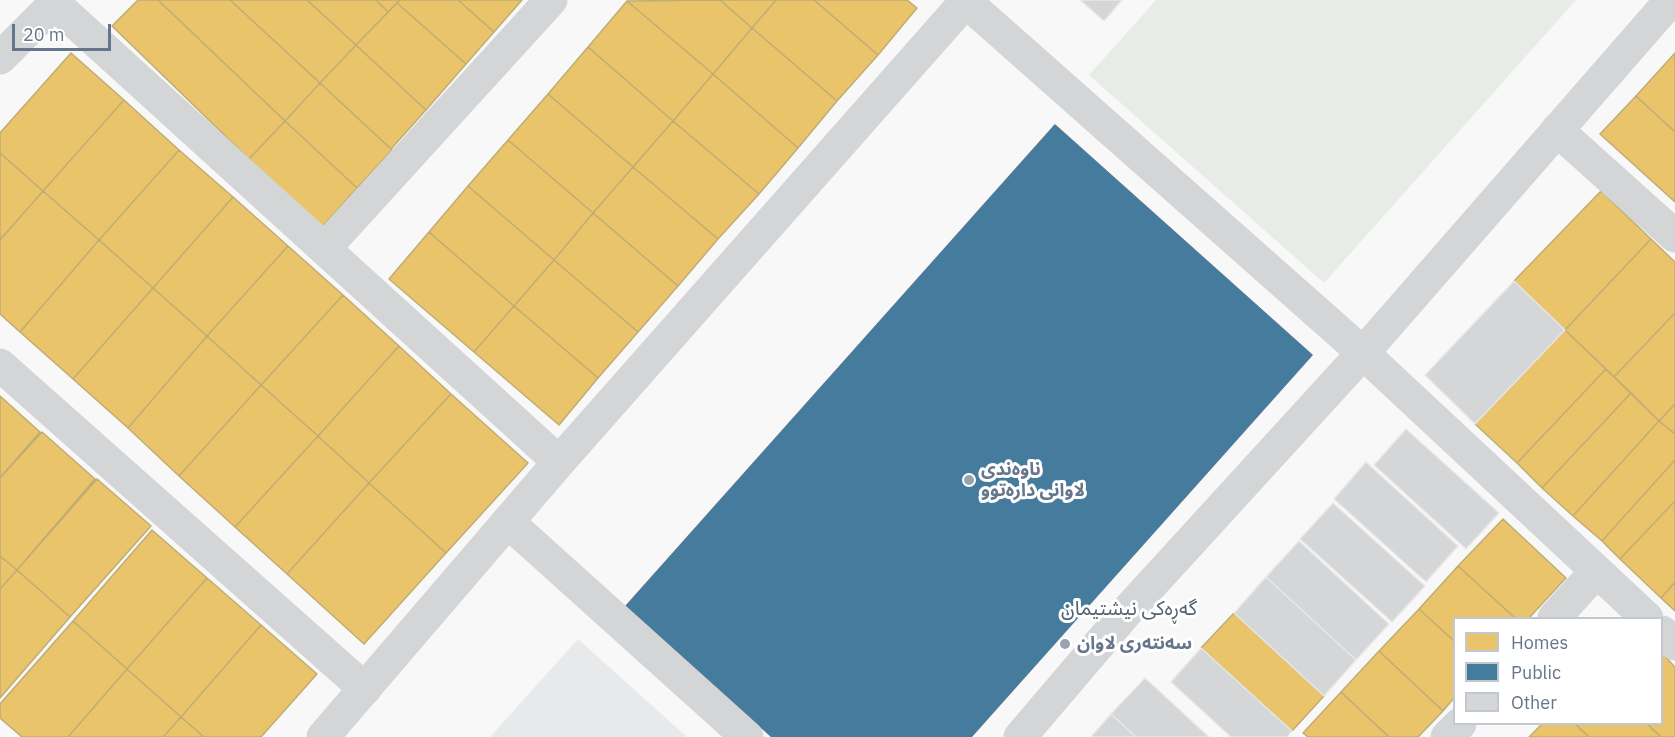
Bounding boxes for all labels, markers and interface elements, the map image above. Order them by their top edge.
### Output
scale bar [15,12,114,50]
text: 20 m [23,23,65,46]
place label: ناوەندی لاوانی دارەتوو [981,459,1085,502]
marker: ناوەندی لاوانی دارەتوو [962,473,976,487]
district label: گەڕەکی نیشتیمان [1061,597,1197,621]
legend [1453,617,1663,725]
text: Homes [1511,631,1568,654]
place label: سەنتەری لاوان [1077,633,1192,655]
marker: سەنتەری لاوان [1058,637,1072,651]
text: Public [1511,661,1561,684]
text: Other [1511,691,1557,714]

